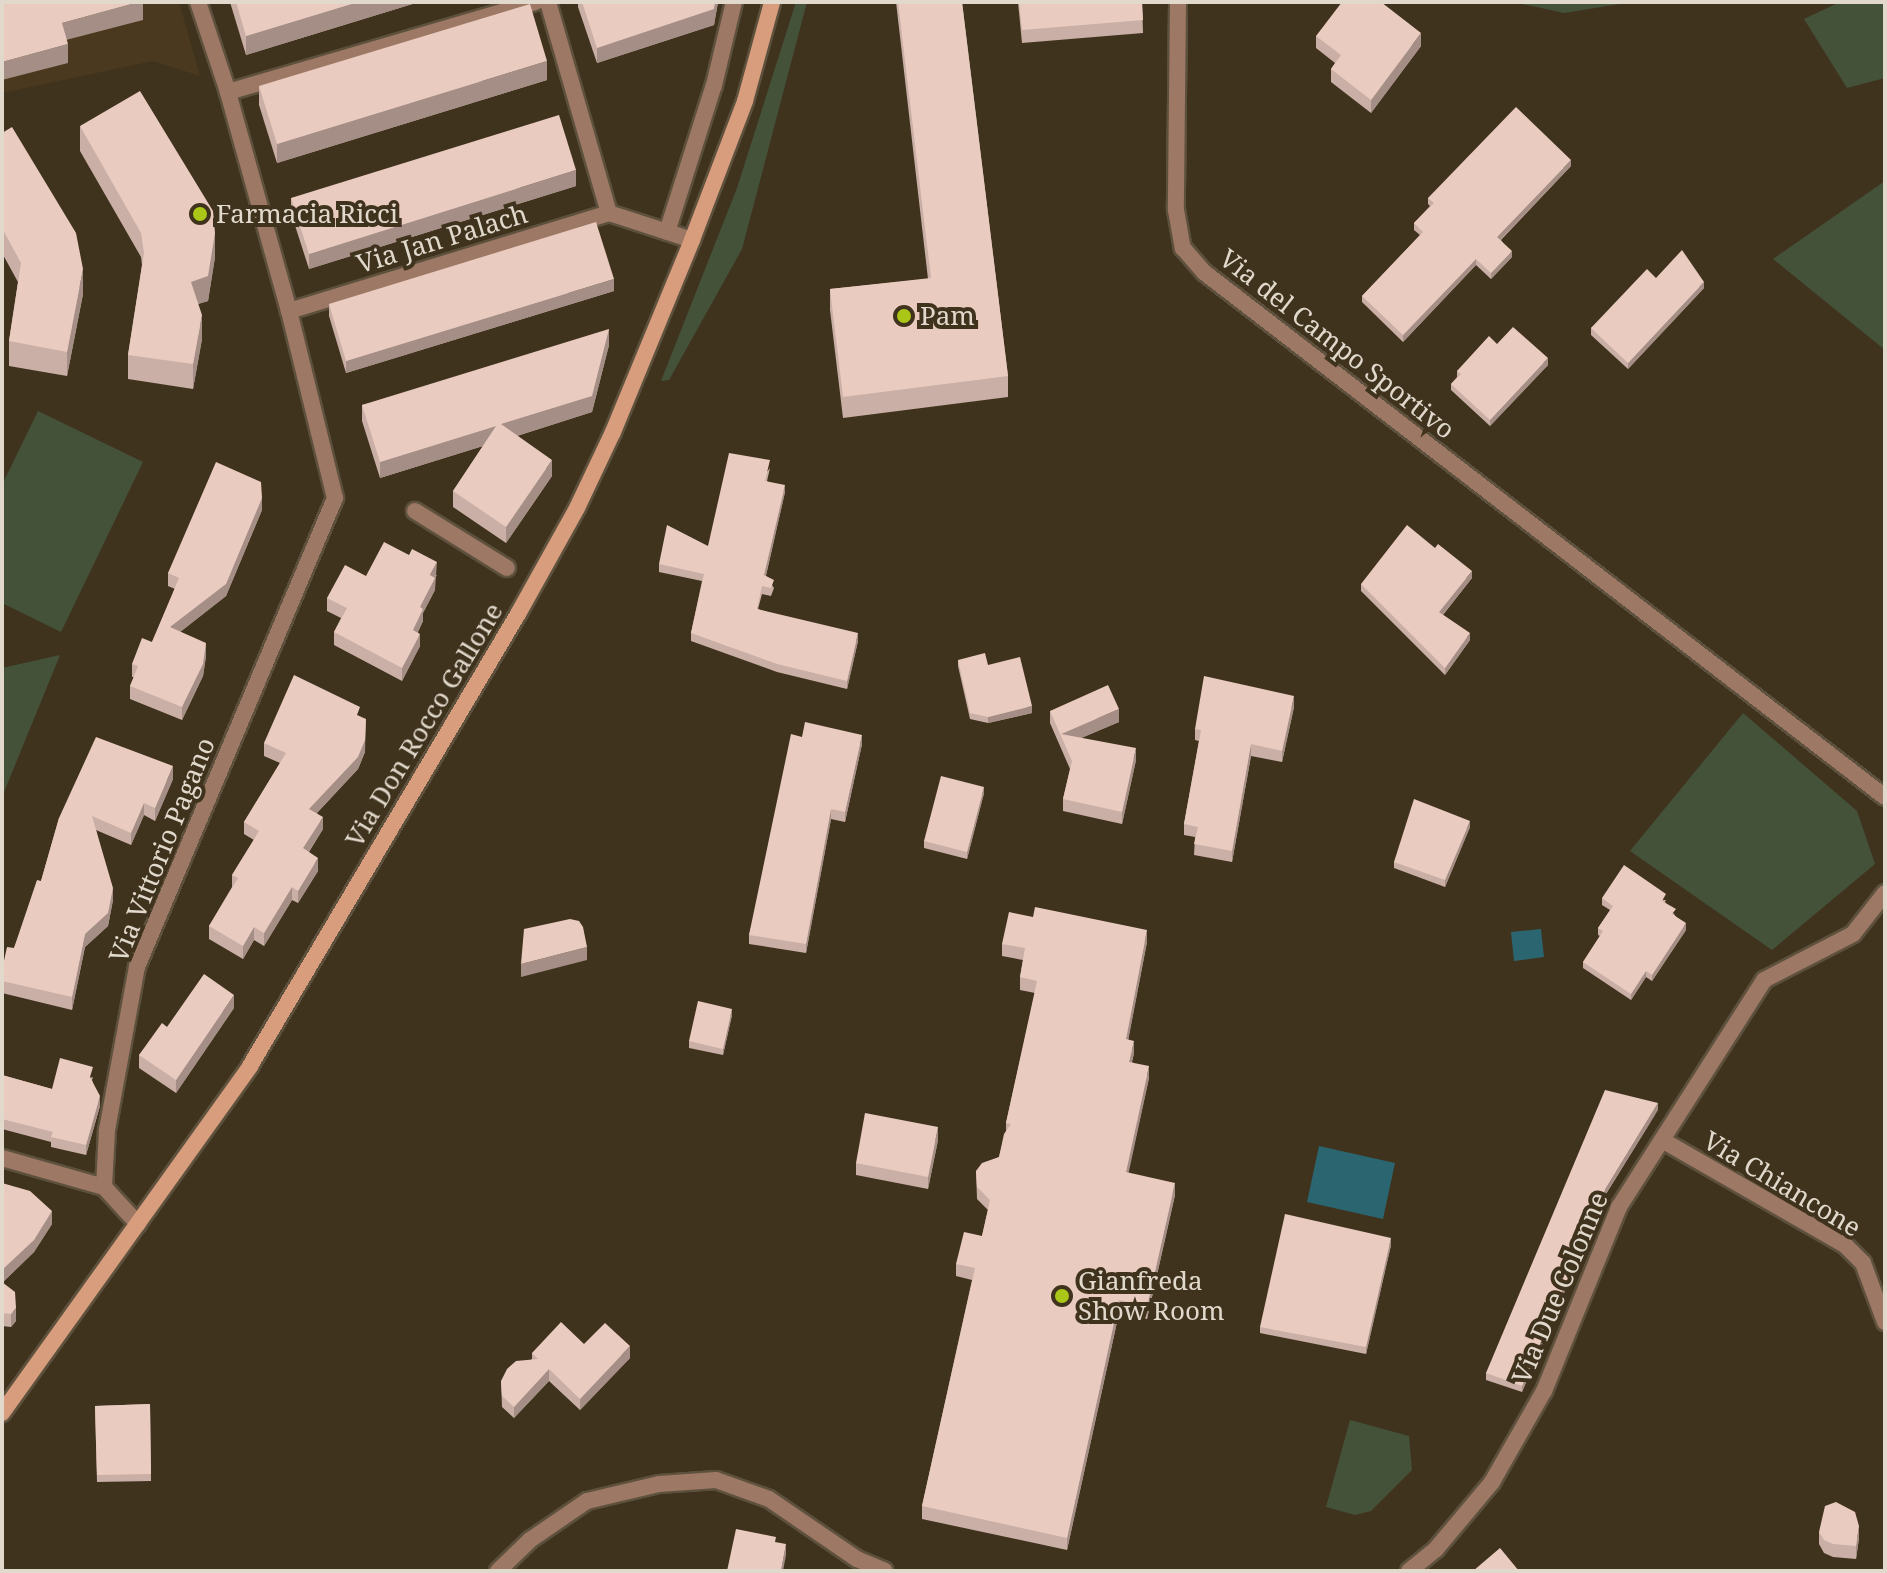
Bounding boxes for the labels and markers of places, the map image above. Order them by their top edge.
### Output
place label: Farmacia Ricci [216,198,398,230]
marker: Farmacia Ricci [191,205,209,223]
place label: Pam [920,300,975,332]
marker: Pam [895,307,913,325]
place label: Gianfreda Show Room [1078,1265,1224,1326]
marker: Gianfreda Show Room [1053,1287,1071,1305]

